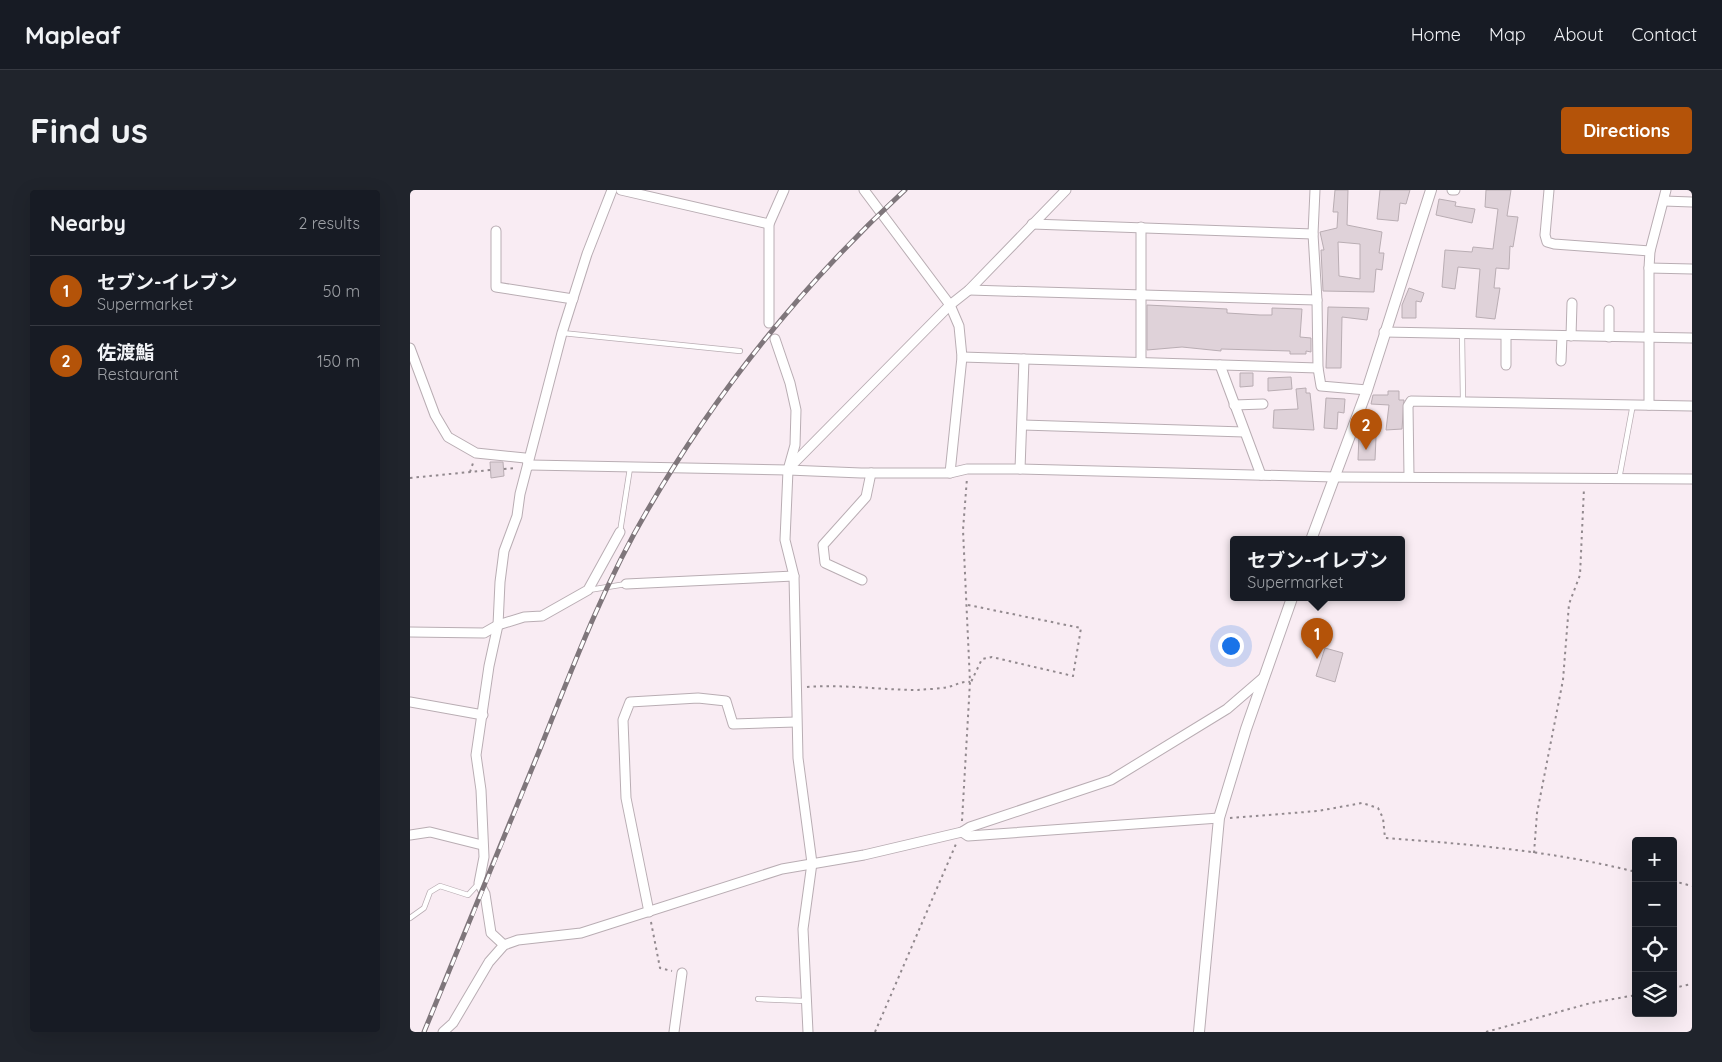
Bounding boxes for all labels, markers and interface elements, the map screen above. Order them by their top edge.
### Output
text: Mapleaf [25,20,121,50]
text: Home [1411,23,1461,46]
text: Map [1489,23,1526,46]
text: About [1554,23,1604,46]
text: Contact [1632,23,1697,46]
button: Directions [1561,107,1692,154]
text: Find us [30,108,148,152]
text: Nearby [50,210,126,236]
text: 2 results [298,213,360,233]
text: セブン-イレブン [97,270,238,294]
text: 1 [63,281,69,301]
text: 50 m [323,281,360,301]
text: Supermarket [97,294,193,314]
text: 佐渡鮨 [97,340,154,364]
text: 2 [61,351,71,371]
text: 150 m [317,351,360,371]
text: Restaurant [97,364,179,384]
pin: 2 [1350,409,1382,450]
popup [1230,536,1405,601]
text: セブン-イレブン [1247,548,1388,572]
text: Supermarket [1247,572,1343,592]
pin: 1 [1301,618,1333,659]
your location [1218,633,1244,659]
map controls [1632,837,1677,1017]
button: + [1632,837,1677,882]
button: − [1632,882,1677,927]
button: locate [1632,927,1677,972]
button: layers [1632,972,1677,1017]

